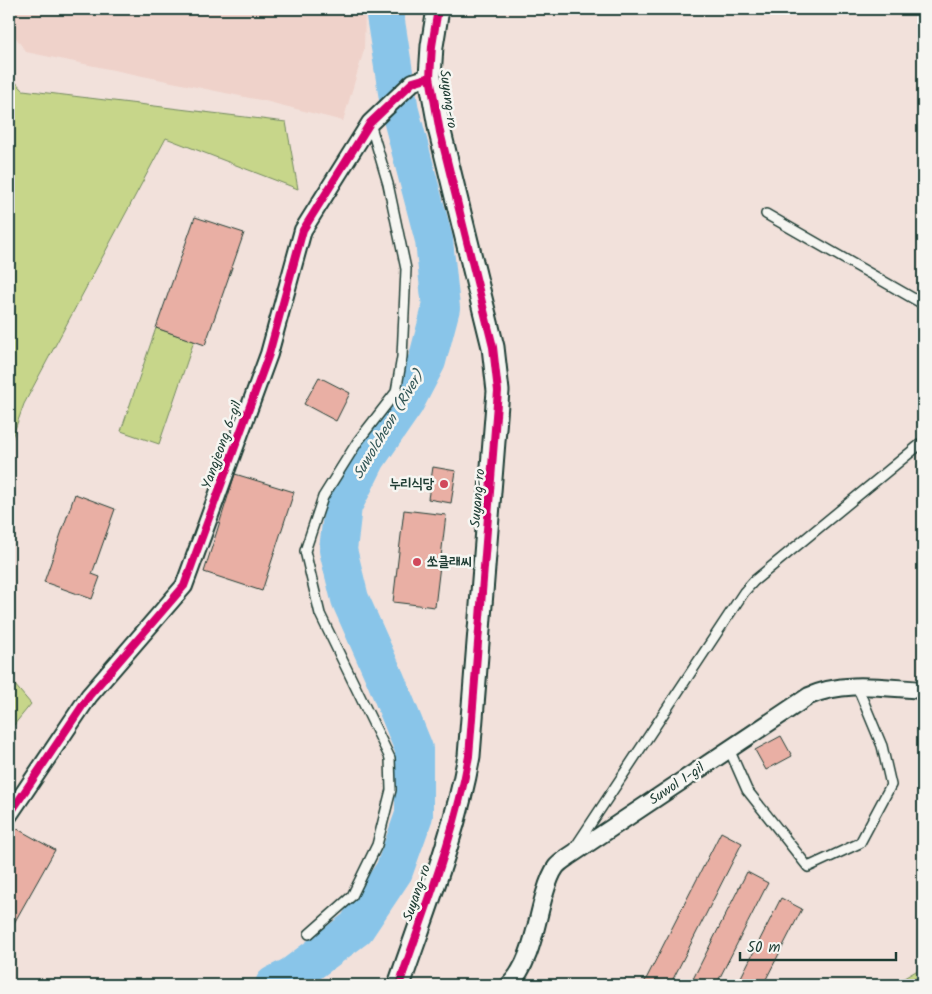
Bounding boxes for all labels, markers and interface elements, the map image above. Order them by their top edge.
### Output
street label: Suyang-ro [433,68,463,130]
water label: Suwolcheon (River) [347,365,432,484]
street label: Yangjeong 6-gil [196,397,248,492]
street label: Suyang-ro [464,468,492,528]
place label: 누리식당 [389,473,435,495]
marker: 누리식당 [438,478,450,490]
place label: 쏘클래씨 [427,551,472,573]
marker: 쏘클래씨 [411,556,423,568]
street label: Suwol 1-gil [645,757,710,811]
street label: Suyang-ro [397,862,437,924]
scale bar [740,929,896,961]
text: 50 m [747,936,781,960]

